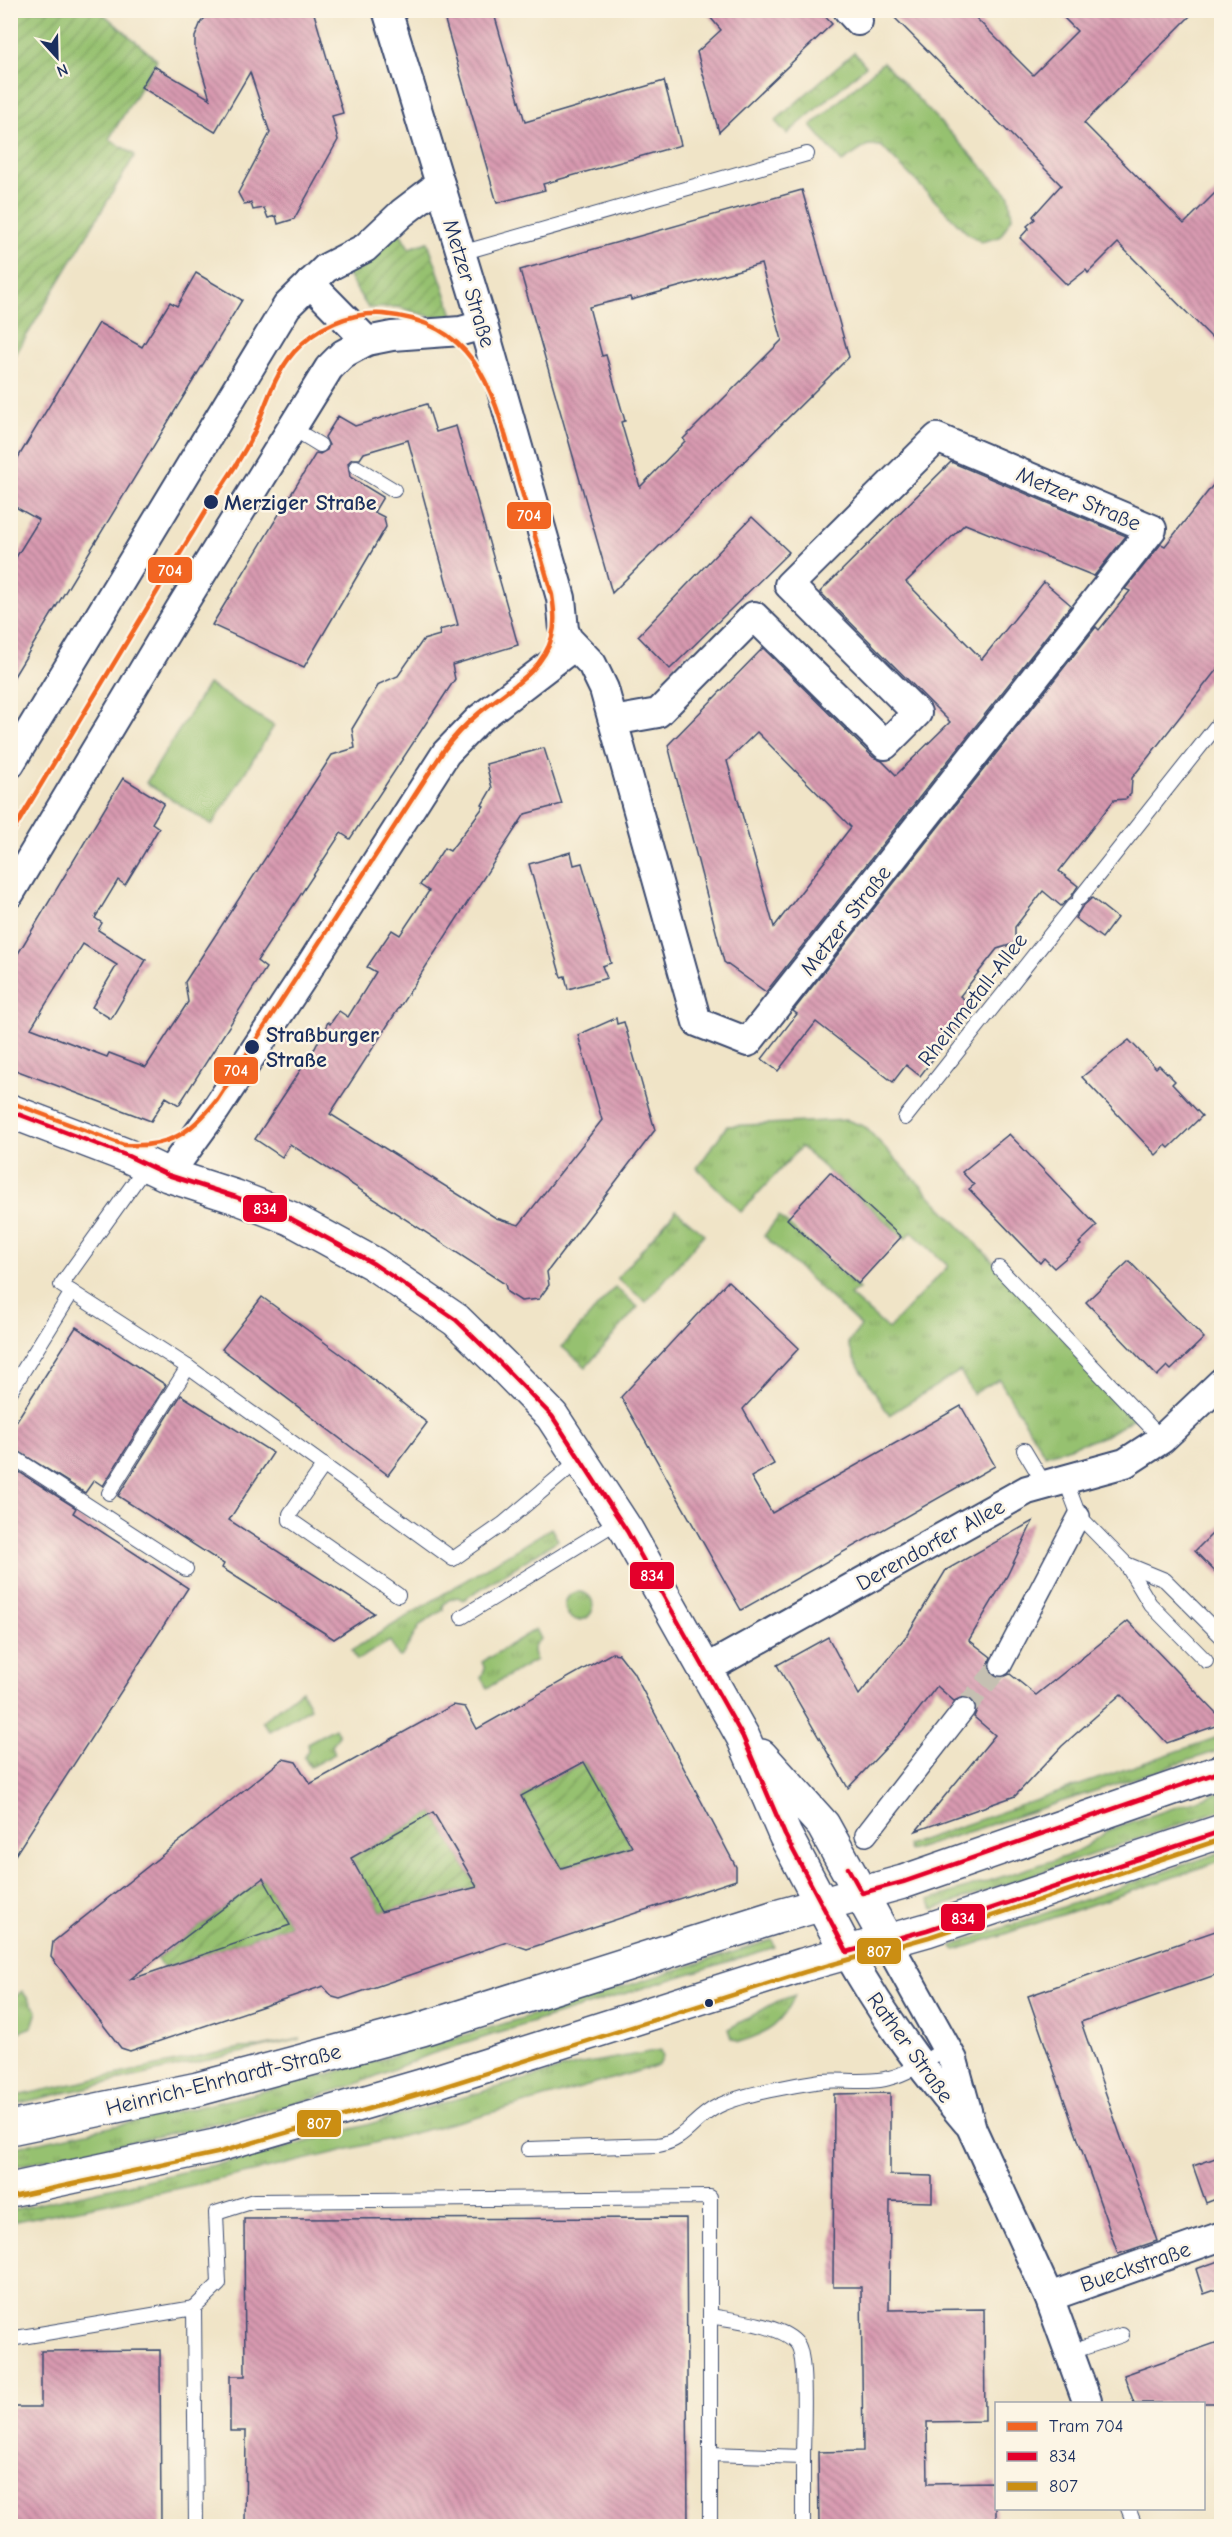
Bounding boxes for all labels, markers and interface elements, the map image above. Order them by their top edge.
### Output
north arrow [27,27,87,87]
text: N [54,60,70,80]
street label: Metzer Straße [437,216,501,351]
street label: Metzer Straße [1012,461,1145,537]
place label: Merziger Straße [224,490,377,516]
marker: Merziger Straße [202,493,220,511]
line badge: 704 [506,501,552,530]
text: 704 [517,507,541,525]
line badge: 704 [147,556,193,584]
text: 704 [158,562,182,580]
street label: Metzer Straße [795,860,897,981]
street label: Rheinmetall-Allee [913,928,1033,1072]
place label: Straßburger Straße [266,1022,379,1073]
marker: Straßburger Straße [243,1038,261,1056]
line badge: 704 [213,1056,259,1085]
text: 704 [224,1062,248,1080]
line badge: 834 [242,1194,288,1223]
text: 834 [253,1200,277,1218]
street label: Derendorfer Allee [852,1493,1009,1596]
line badge: 834 [629,1561,675,1590]
text: 834 [640,1567,664,1585]
line badge: 834 [940,1903,986,1932]
text: 834 [951,1910,975,1928]
line badge: 807 [856,1937,902,1965]
text: 807 [867,1943,892,1961]
street label: Rather Straße [861,1987,959,2108]
unlabelled marker [703,1997,715,2009]
street label: Heinrich-Ehrhardt-Straße [103,2038,344,2122]
line badge: 807 [296,2109,342,2138]
text: 807 [307,2115,332,2133]
street label: Bueckstraße [1077,2236,1194,2298]
legend [995,2402,1205,2510]
text: Tram 704 [1049,2416,1124,2437]
text: 834 [1049,2446,1076,2467]
text: 807 [1049,2476,1078,2497]

